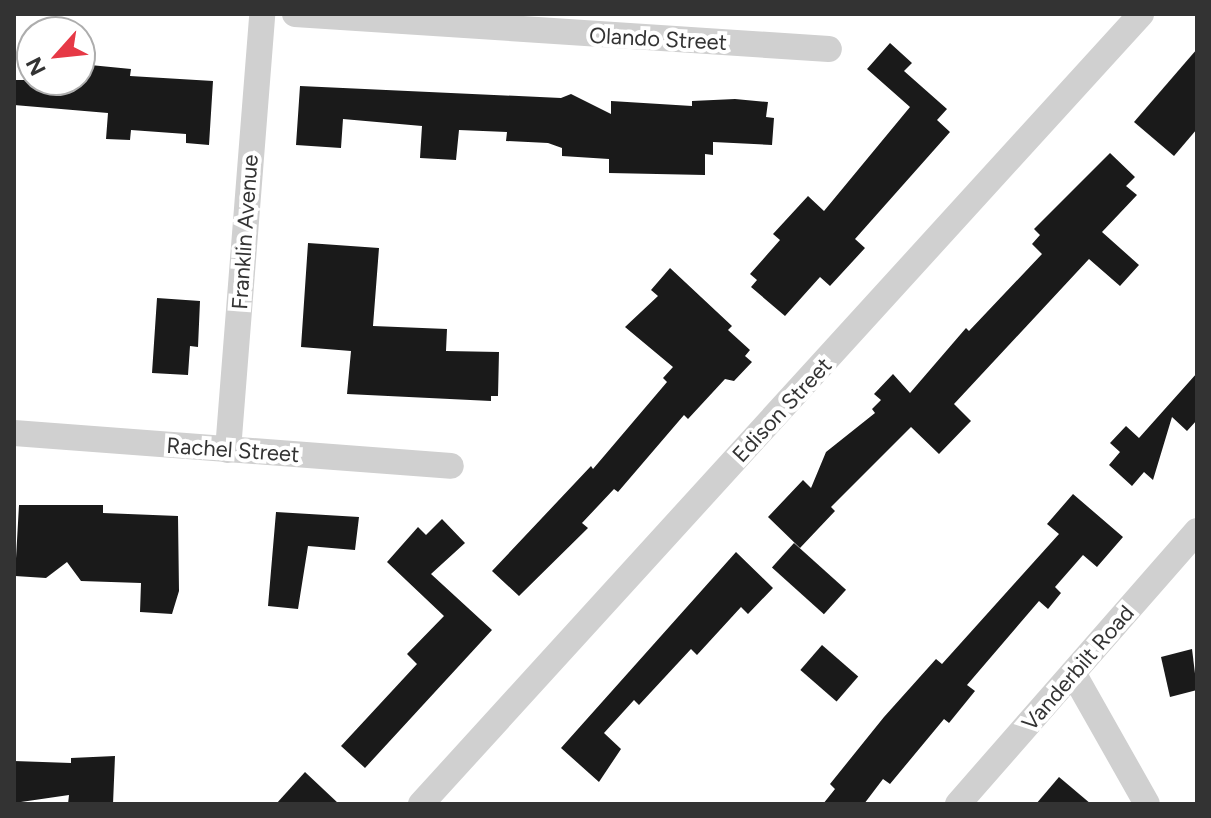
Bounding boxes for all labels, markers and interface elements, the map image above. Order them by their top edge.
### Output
north arrow [16,16,96,96]
street label: Olando Street [588,22,728,56]
text: N [20,53,52,80]
street label: Franklin Avenue [226,154,264,310]
street label: Edison Street [727,352,837,468]
street label: Rachel Street [166,432,300,468]
street label: Vanderbilt Road [1016,600,1140,736]

